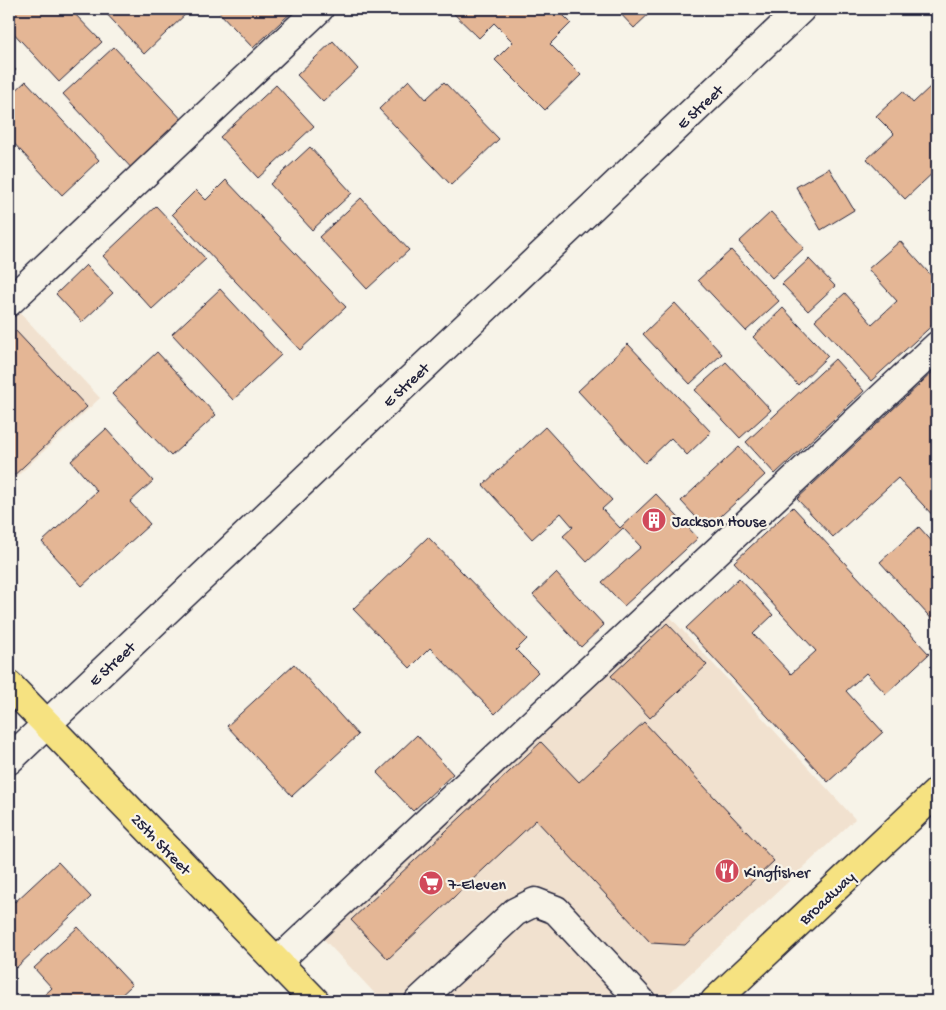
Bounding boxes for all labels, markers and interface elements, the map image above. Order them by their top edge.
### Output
street label: E Street [674,81,730,135]
street label: E Street [380,359,436,413]
building icon: Jackson House [641,507,667,533]
place label: Jackson House [672,514,767,533]
street label: E Street [86,638,142,692]
street label: 25th Street [126,811,194,881]
restaurant icon: Kingfisher [714,858,740,884]
place label: Kingfisher [744,865,811,884]
street label: Broadway [796,869,860,931]
supermarket icon: 7-Eleven [418,870,444,896]
place label: 7-Eleven [447,877,506,896]

